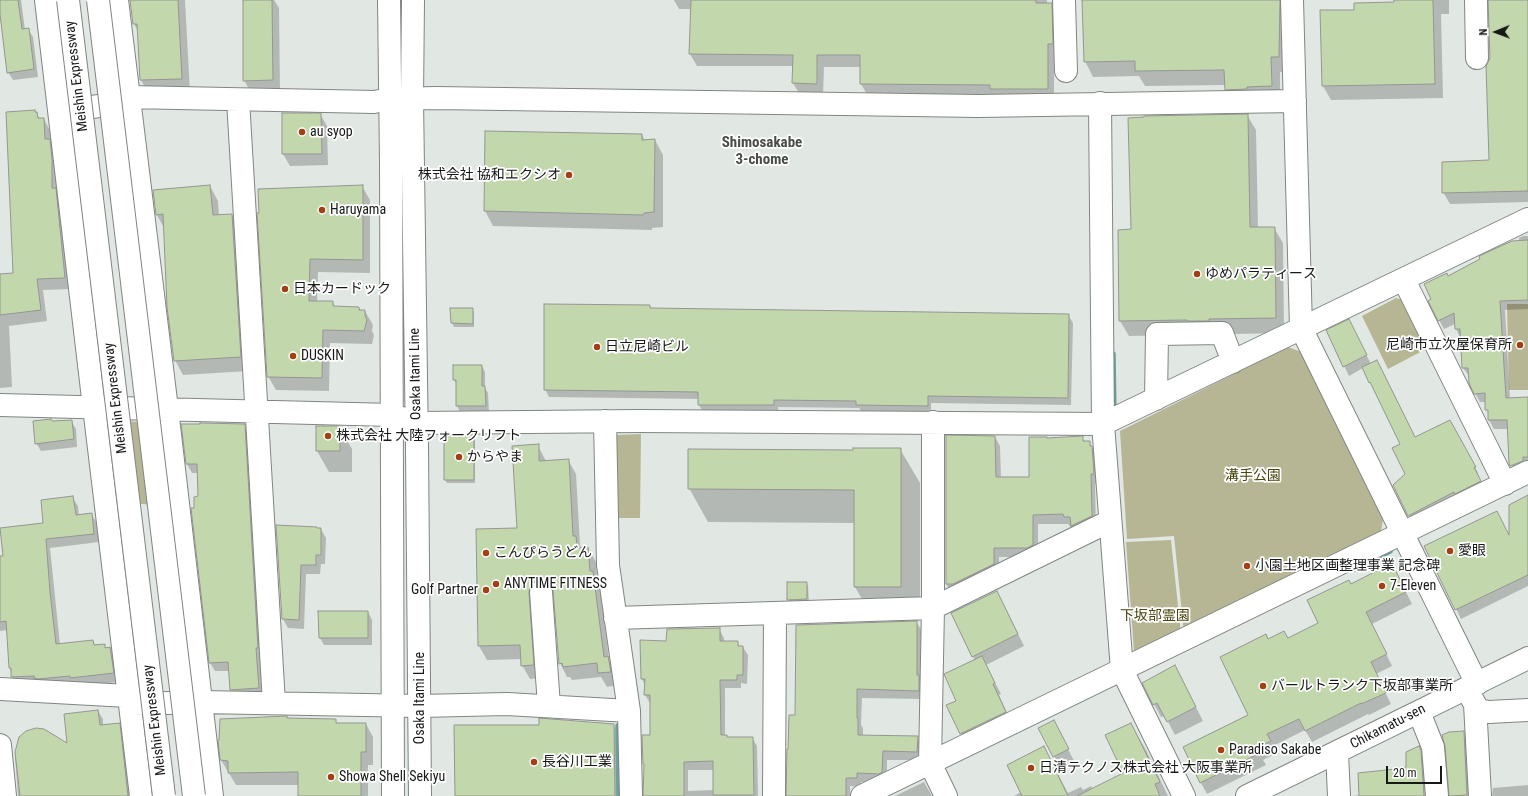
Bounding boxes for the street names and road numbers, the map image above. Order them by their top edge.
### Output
street label: Meishin Expressway [62,20,92,132]
street label: Osaka Itami Line [407,328,425,420]
street label: Meishin Expressway [101,342,131,454]
street label: Osaka Itami Line [412,652,428,744]
street label: Meishin Expressway [140,664,170,776]
street label: Chikamatu-sen [1348,701,1428,753]

